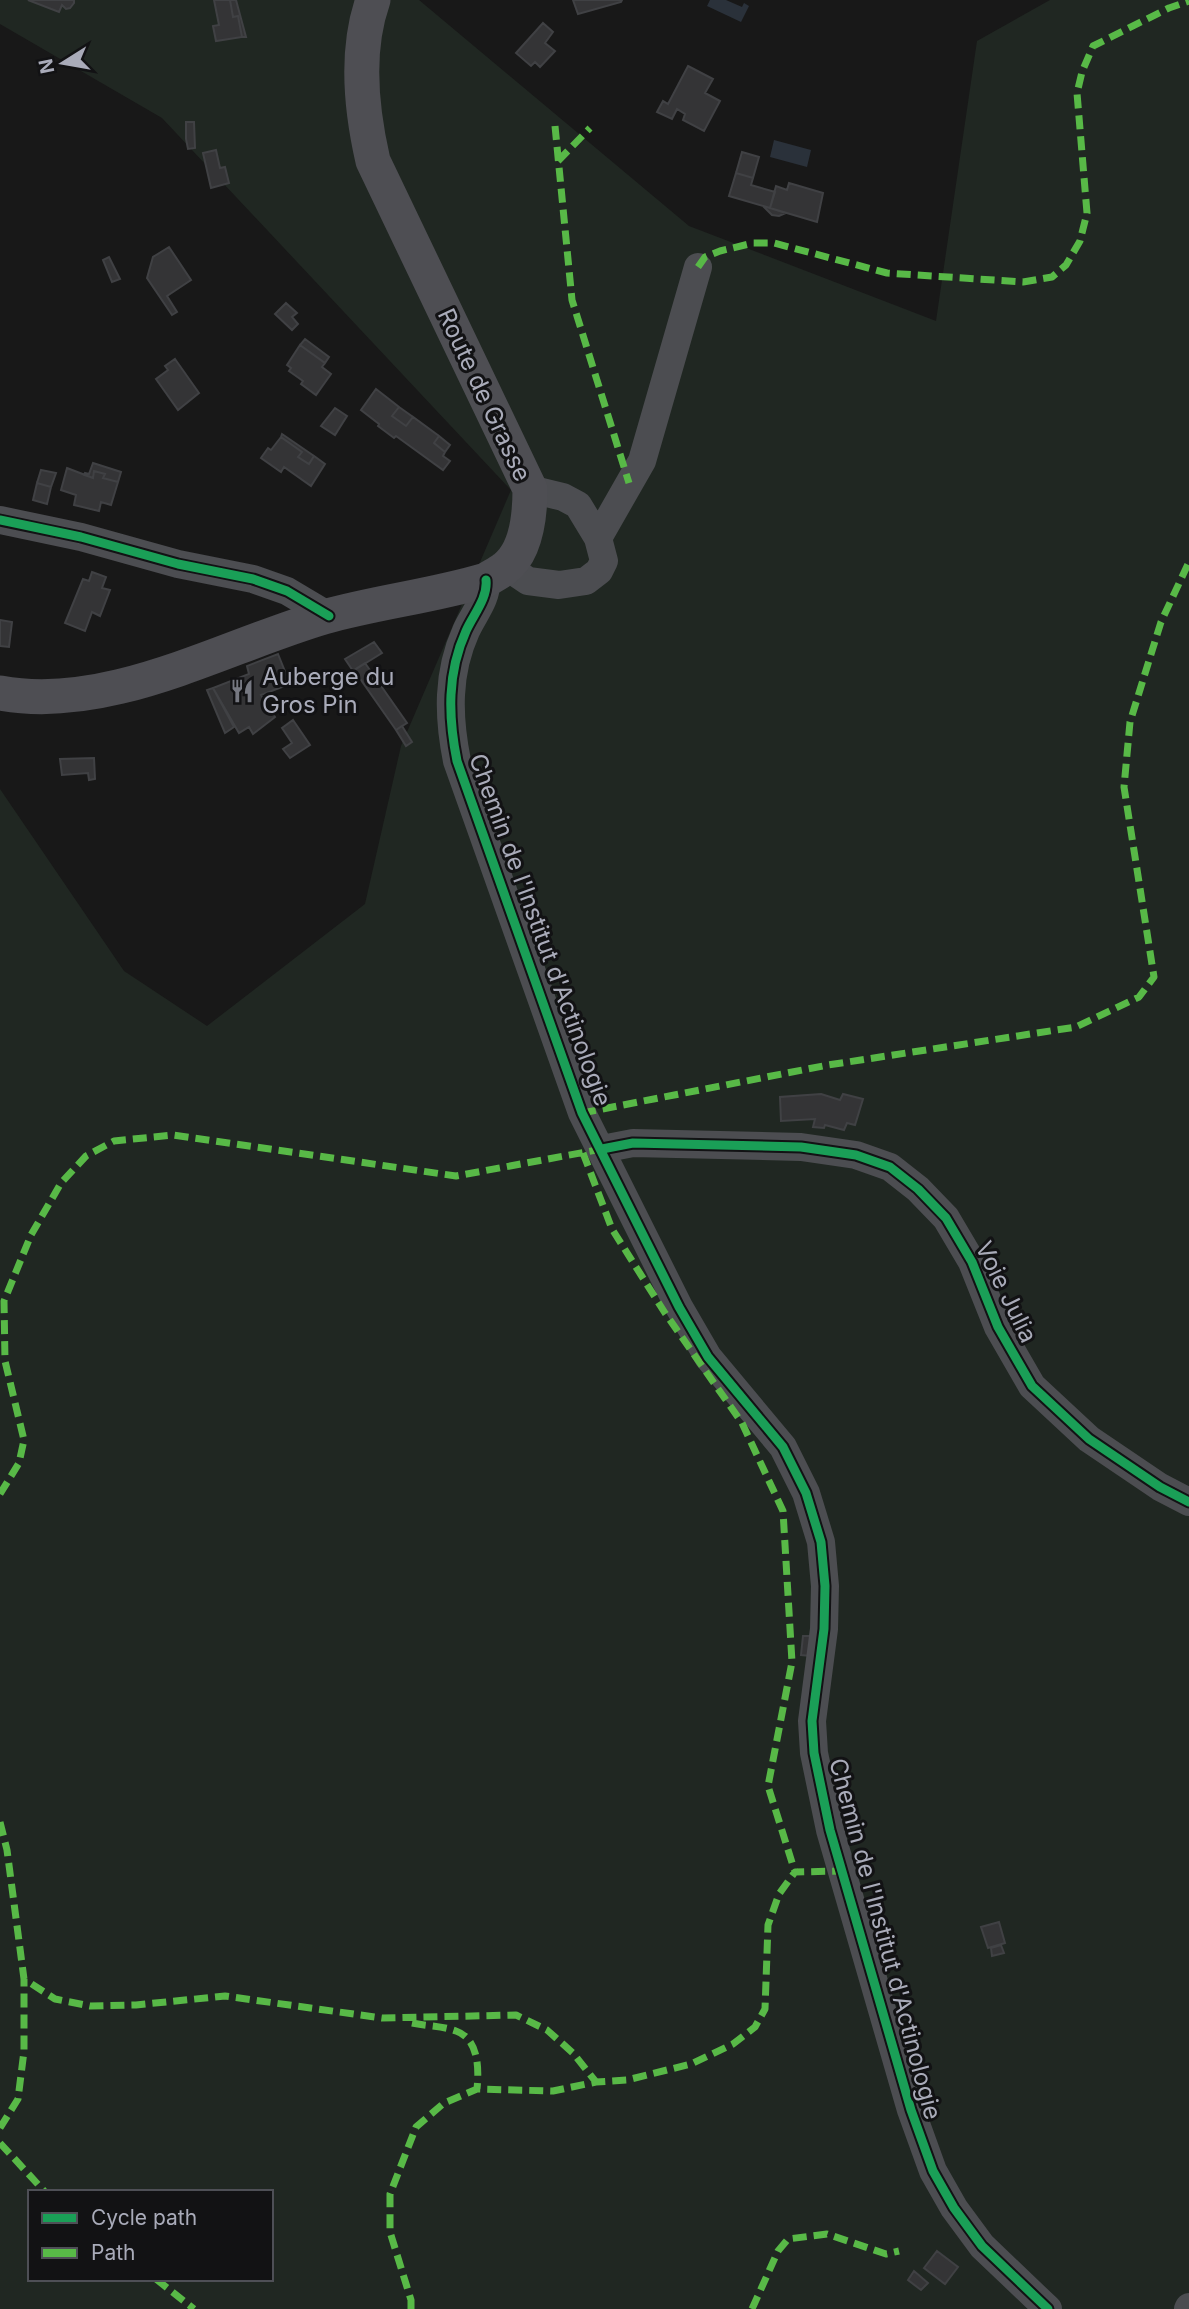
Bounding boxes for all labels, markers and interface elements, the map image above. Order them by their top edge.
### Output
north arrow [28,28,98,98]
text: N [34,57,59,75]
street label: Route de Grasse [432,304,537,486]
place label: Auberge du Gros Pin [262,662,394,719]
restaurant icon: Auberge du Gros Pin [228,677,256,705]
street label: Chemin de l'Institut d'Actinologie [463,750,618,1110]
street label: Voie Julia [969,1236,1043,1347]
street label: Chemin de l'Institut d'Actinologie [823,1755,948,2123]
legend [28,2190,273,2281]
text: Cycle path [91,2205,197,2230]
text: Path [91,2240,136,2265]

